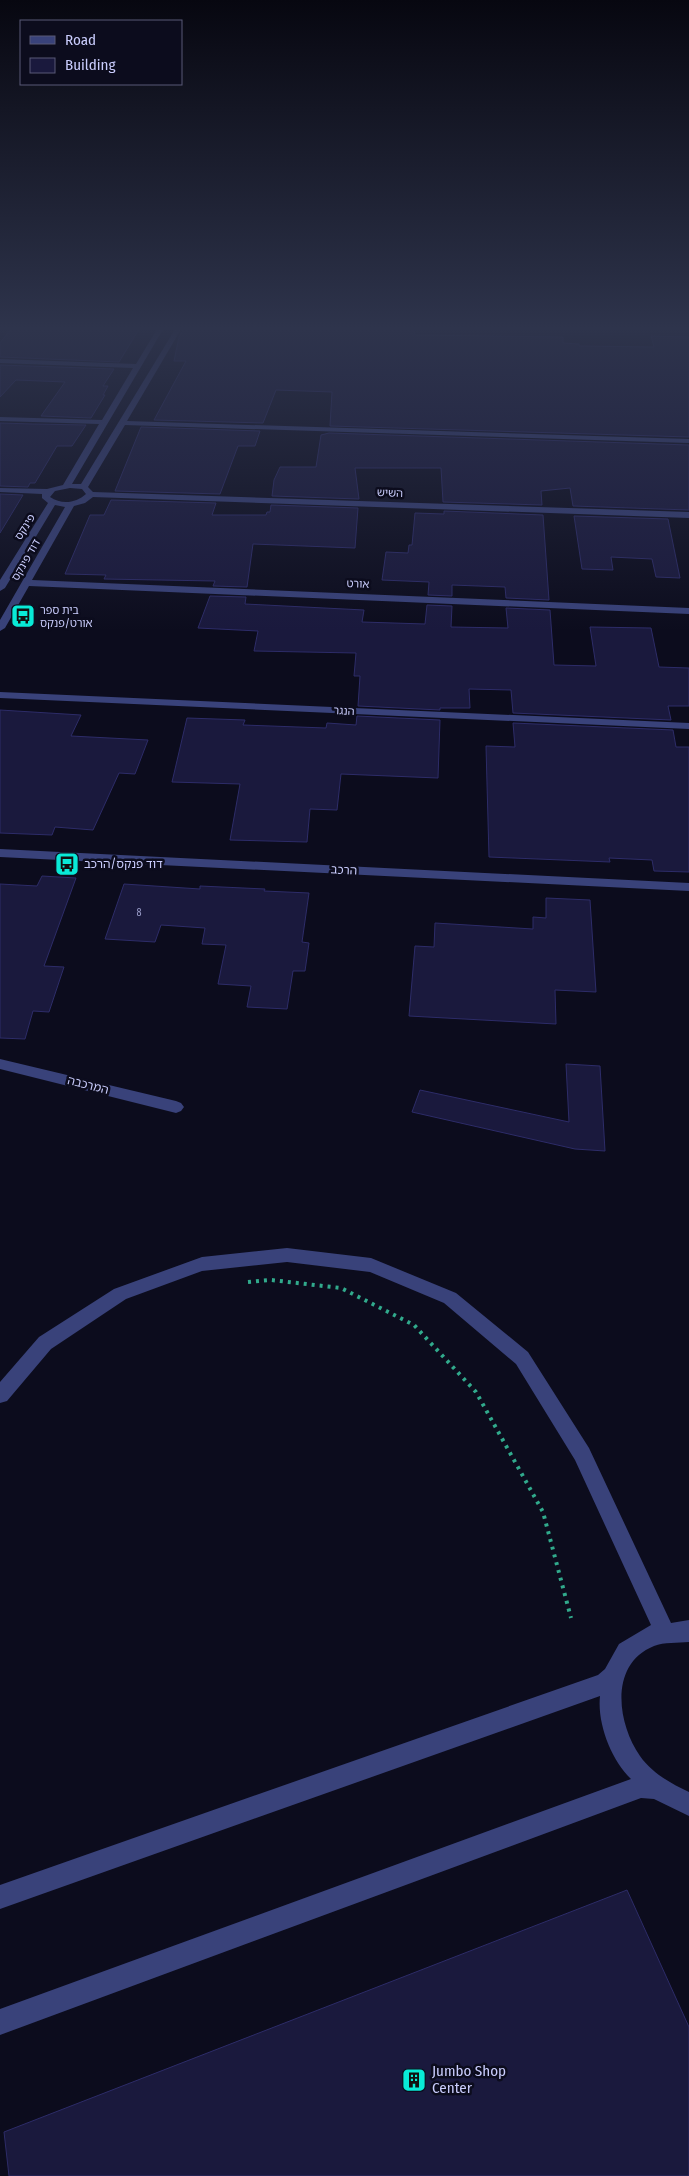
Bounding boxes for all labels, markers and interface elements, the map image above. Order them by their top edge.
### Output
legend [20,20,182,85]
text: Road [65,31,96,49]
text: Building [65,56,116,74]
street label: השיש [377,486,403,500]
street label: פינקס [12,511,38,542]
street label: דוד פינקס [9,537,43,583]
street label: אורט [346,577,370,591]
bus stop icon: בית ספר אורט/פנקס [10,603,36,629]
place label: בית ספר אורט/פנקס [40,604,93,630]
street label: הנגר [333,704,355,718]
bus stop icon: דוד פנקס/הרכב [54,851,80,877]
place label: דוד פנקס/הרכב [84,857,163,871]
street label: הרכב [330,862,358,878]
house number: 8 [137,907,142,919]
street label: המרכבה [66,1073,110,1097]
place label: Jumbo Shop Center [432,2062,506,2097]
building icon: Jumbo Shop Center [401,2067,427,2093]

